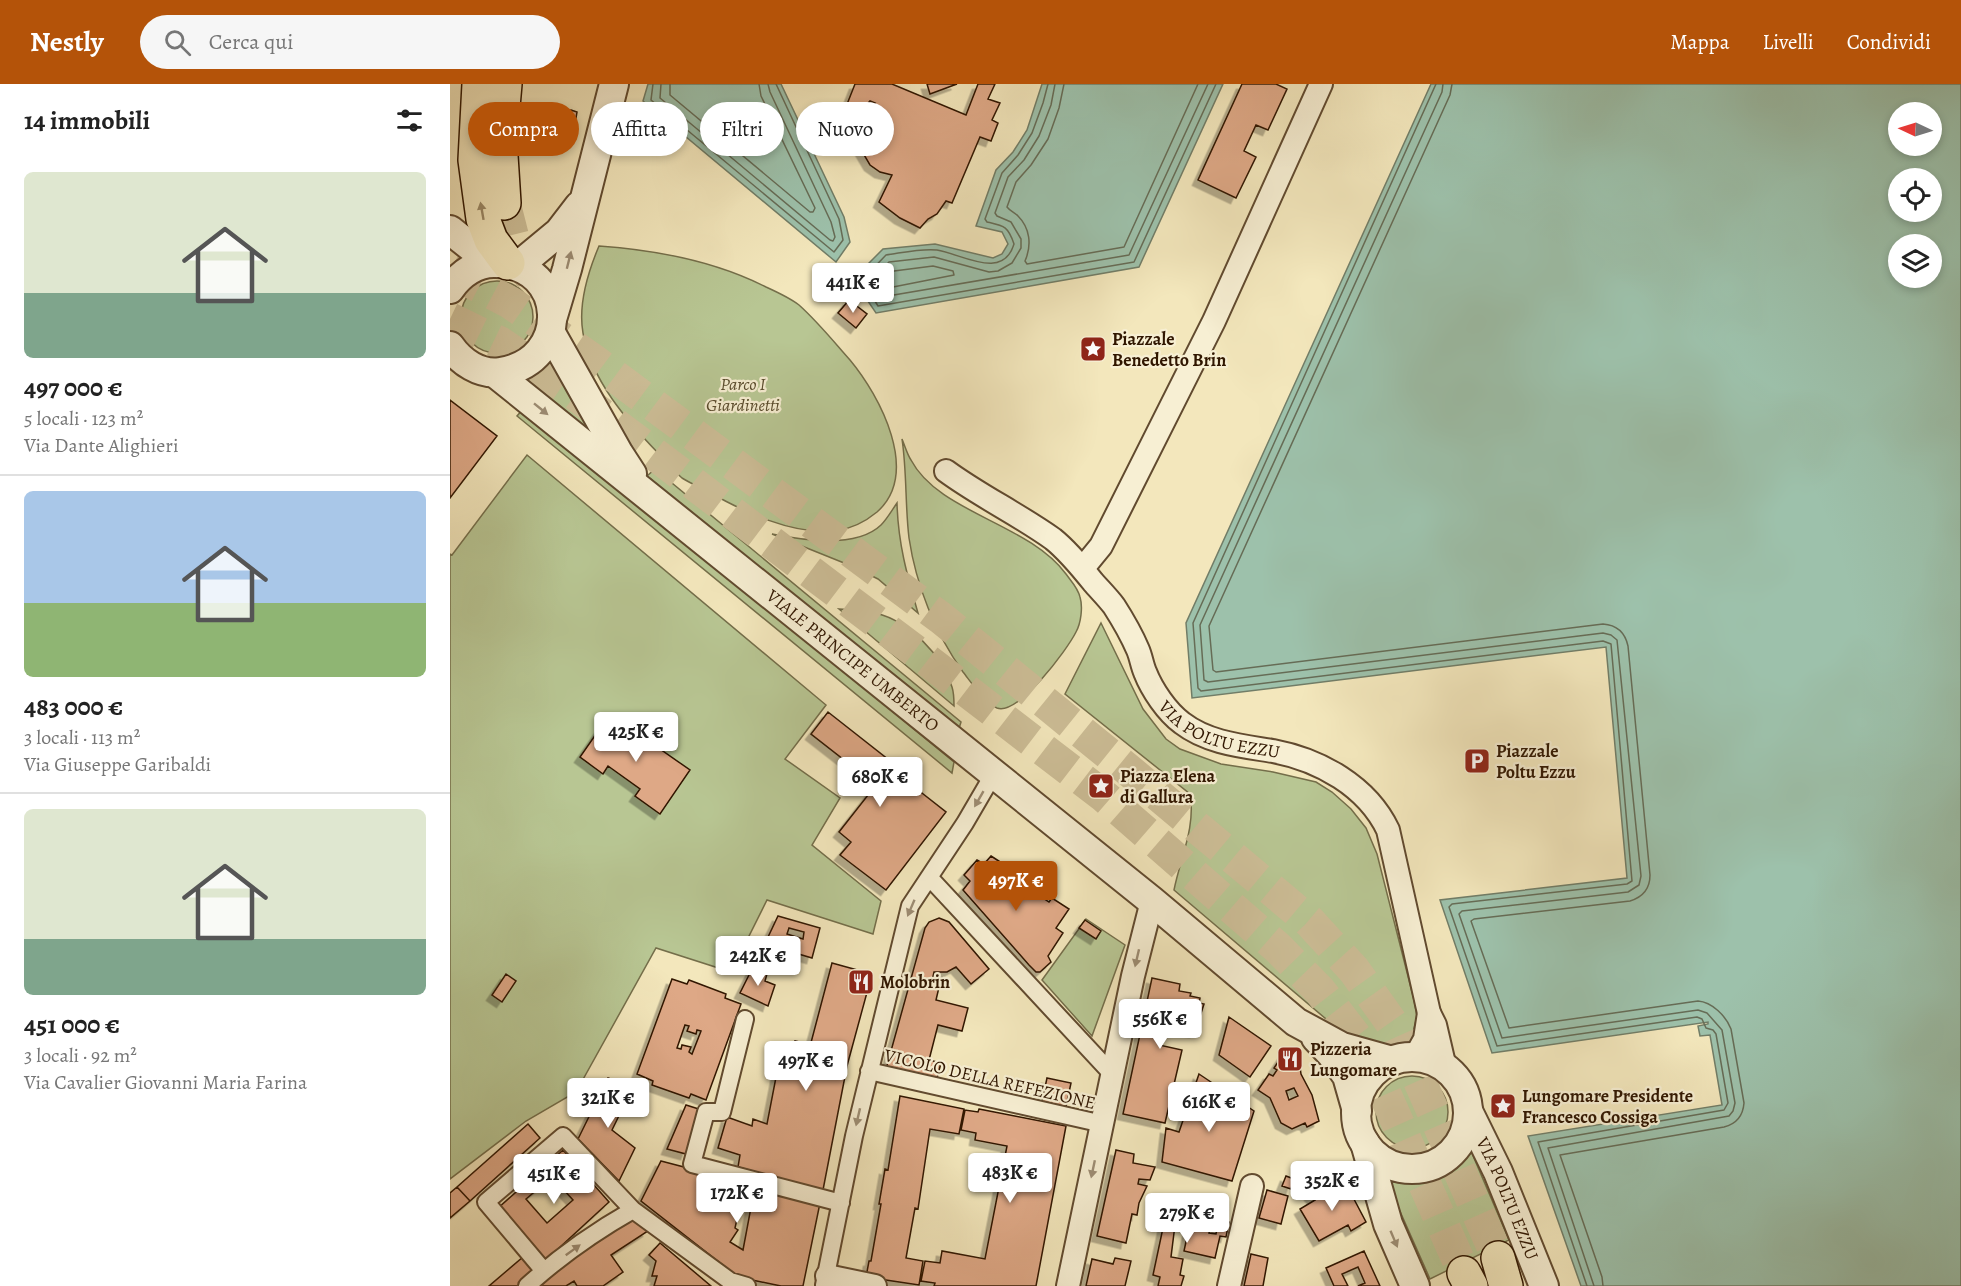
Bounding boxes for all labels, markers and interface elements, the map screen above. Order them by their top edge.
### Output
search box [140,15,560,69]
text: Nestly [30,23,104,61]
icon: search [161,26,194,59]
text: Cerca qui [209,27,293,57]
text: Mappa [1670,28,1729,56]
text: Livelli [1762,28,1814,56]
text: Condividi [1847,28,1931,56]
chip: Compra [468,102,579,156]
chip: Affitta [591,102,688,156]
chip: Filtri [700,102,784,156]
chip: Nuovo [796,102,894,156]
north arrow [1888,102,1942,156]
map controls [1888,102,1942,288]
text: 14 immobili [24,103,150,138]
icon: filters [393,104,426,137]
button: locate [1888,168,1942,222]
one-way arrow [478,202,487,221]
icon: home [171,211,279,319]
button: layers [1888,234,1942,288]
one-way arrow [565,251,575,269]
pin: 441K € [804,263,902,314]
text: 441K € [826,269,880,296]
place label: Piazzale Benedetto Brin [1112,327,1226,372]
place icon: Piazzale Benedetto Brin [1078,334,1108,364]
text: 497 000 € [24,370,123,405]
park label: Parco I Giardinetti [706,372,780,417]
one-way arrow [533,402,548,415]
text: 5 locali · 123 m² [24,405,143,432]
text: Via Dante Alighieri [24,432,179,459]
icon: home [171,530,279,638]
street label: VIALE PRINCIPE UMBERTO [761,583,944,737]
text: 483 000 € [24,689,123,724]
street label: VIA POLTU EZZU [1153,695,1282,764]
pin: 425K € [587,712,685,763]
text: 425K € [608,718,664,745]
text: 3 locali · 113 m² [24,724,140,751]
place label: Piazzale Poltu Ezzu [1496,739,1576,784]
parking icon: Piazzale Poltu Ezzu [1462,746,1492,776]
text: Via Giuseppe Garibaldi [24,751,211,778]
pin: 680K € [831,757,929,808]
text: 680K € [851,763,909,790]
place label: Piazza Elena di Gallura [1120,764,1216,809]
place icon: Piazza Elena di Gallura [1086,771,1116,801]
one-way arrow [973,791,984,807]
icon: home [171,848,279,956]
pin: 497K € [967,861,1065,912]
text: 497K € [988,867,1044,894]
one-way arrow [906,899,916,917]
pin: 242K € [709,936,807,987]
text: 242K € [730,942,786,969]
one-way arrow [1131,949,1141,967]
restaurant icon: Molobrin [846,967,876,997]
place label: Molobrin [880,970,950,994]
pin: 556K € [1111,999,1209,1050]
text: 556K € [1133,1005,1187,1032]
text: 451 000 € [24,1007,120,1042]
place label: Pizzeria Lungomare [1310,1037,1397,1082]
pin: 497K € [757,1041,855,1092]
text: 3 locali · 92 m² [24,1042,137,1069]
street label: VICOLO DELLA REFEZIONE [881,1043,1098,1115]
restaurant icon: Pizzeria Lungomare [1275,1044,1305,1074]
text: 497K € [778,1047,834,1074]
text: Via Cavalier Giovanni Maria Farina [24,1069,307,1096]
pin: 321K € [559,1078,657,1129]
pin: 616K € [1160,1082,1258,1133]
text: 321K € [581,1084,635,1111]
place label: Lungomare Presidente Francesco Cossiga [1522,1084,1693,1129]
text: 616K € [1182,1088,1236,1115]
place icon: Lungomare Presidente Francesco Cossiga [1488,1091,1518,1121]
one-way arrow [853,1108,863,1126]
street label: VIA POLTU EZZU [1470,1132,1544,1263]
pin: 483K € [961,1153,1059,1204]
pin: 451K € [505,1154,603,1205]
text: 483K € [982,1159,1038,1186]
text: 451K € [527,1160,581,1187]
one-way arrow [1088,1160,1097,1179]
pin: 352K € [1283,1161,1381,1212]
text: 352K € [1305,1167,1359,1194]
pin: 172K € [688,1173,786,1224]
text: 172K € [710,1179,764,1206]
pin: 279K € [1138,1193,1236,1244]
text: 279K € [1159,1199,1215,1226]
one-way arrow [1390,1230,1399,1247]
one-way arrow [565,1244,581,1256]

